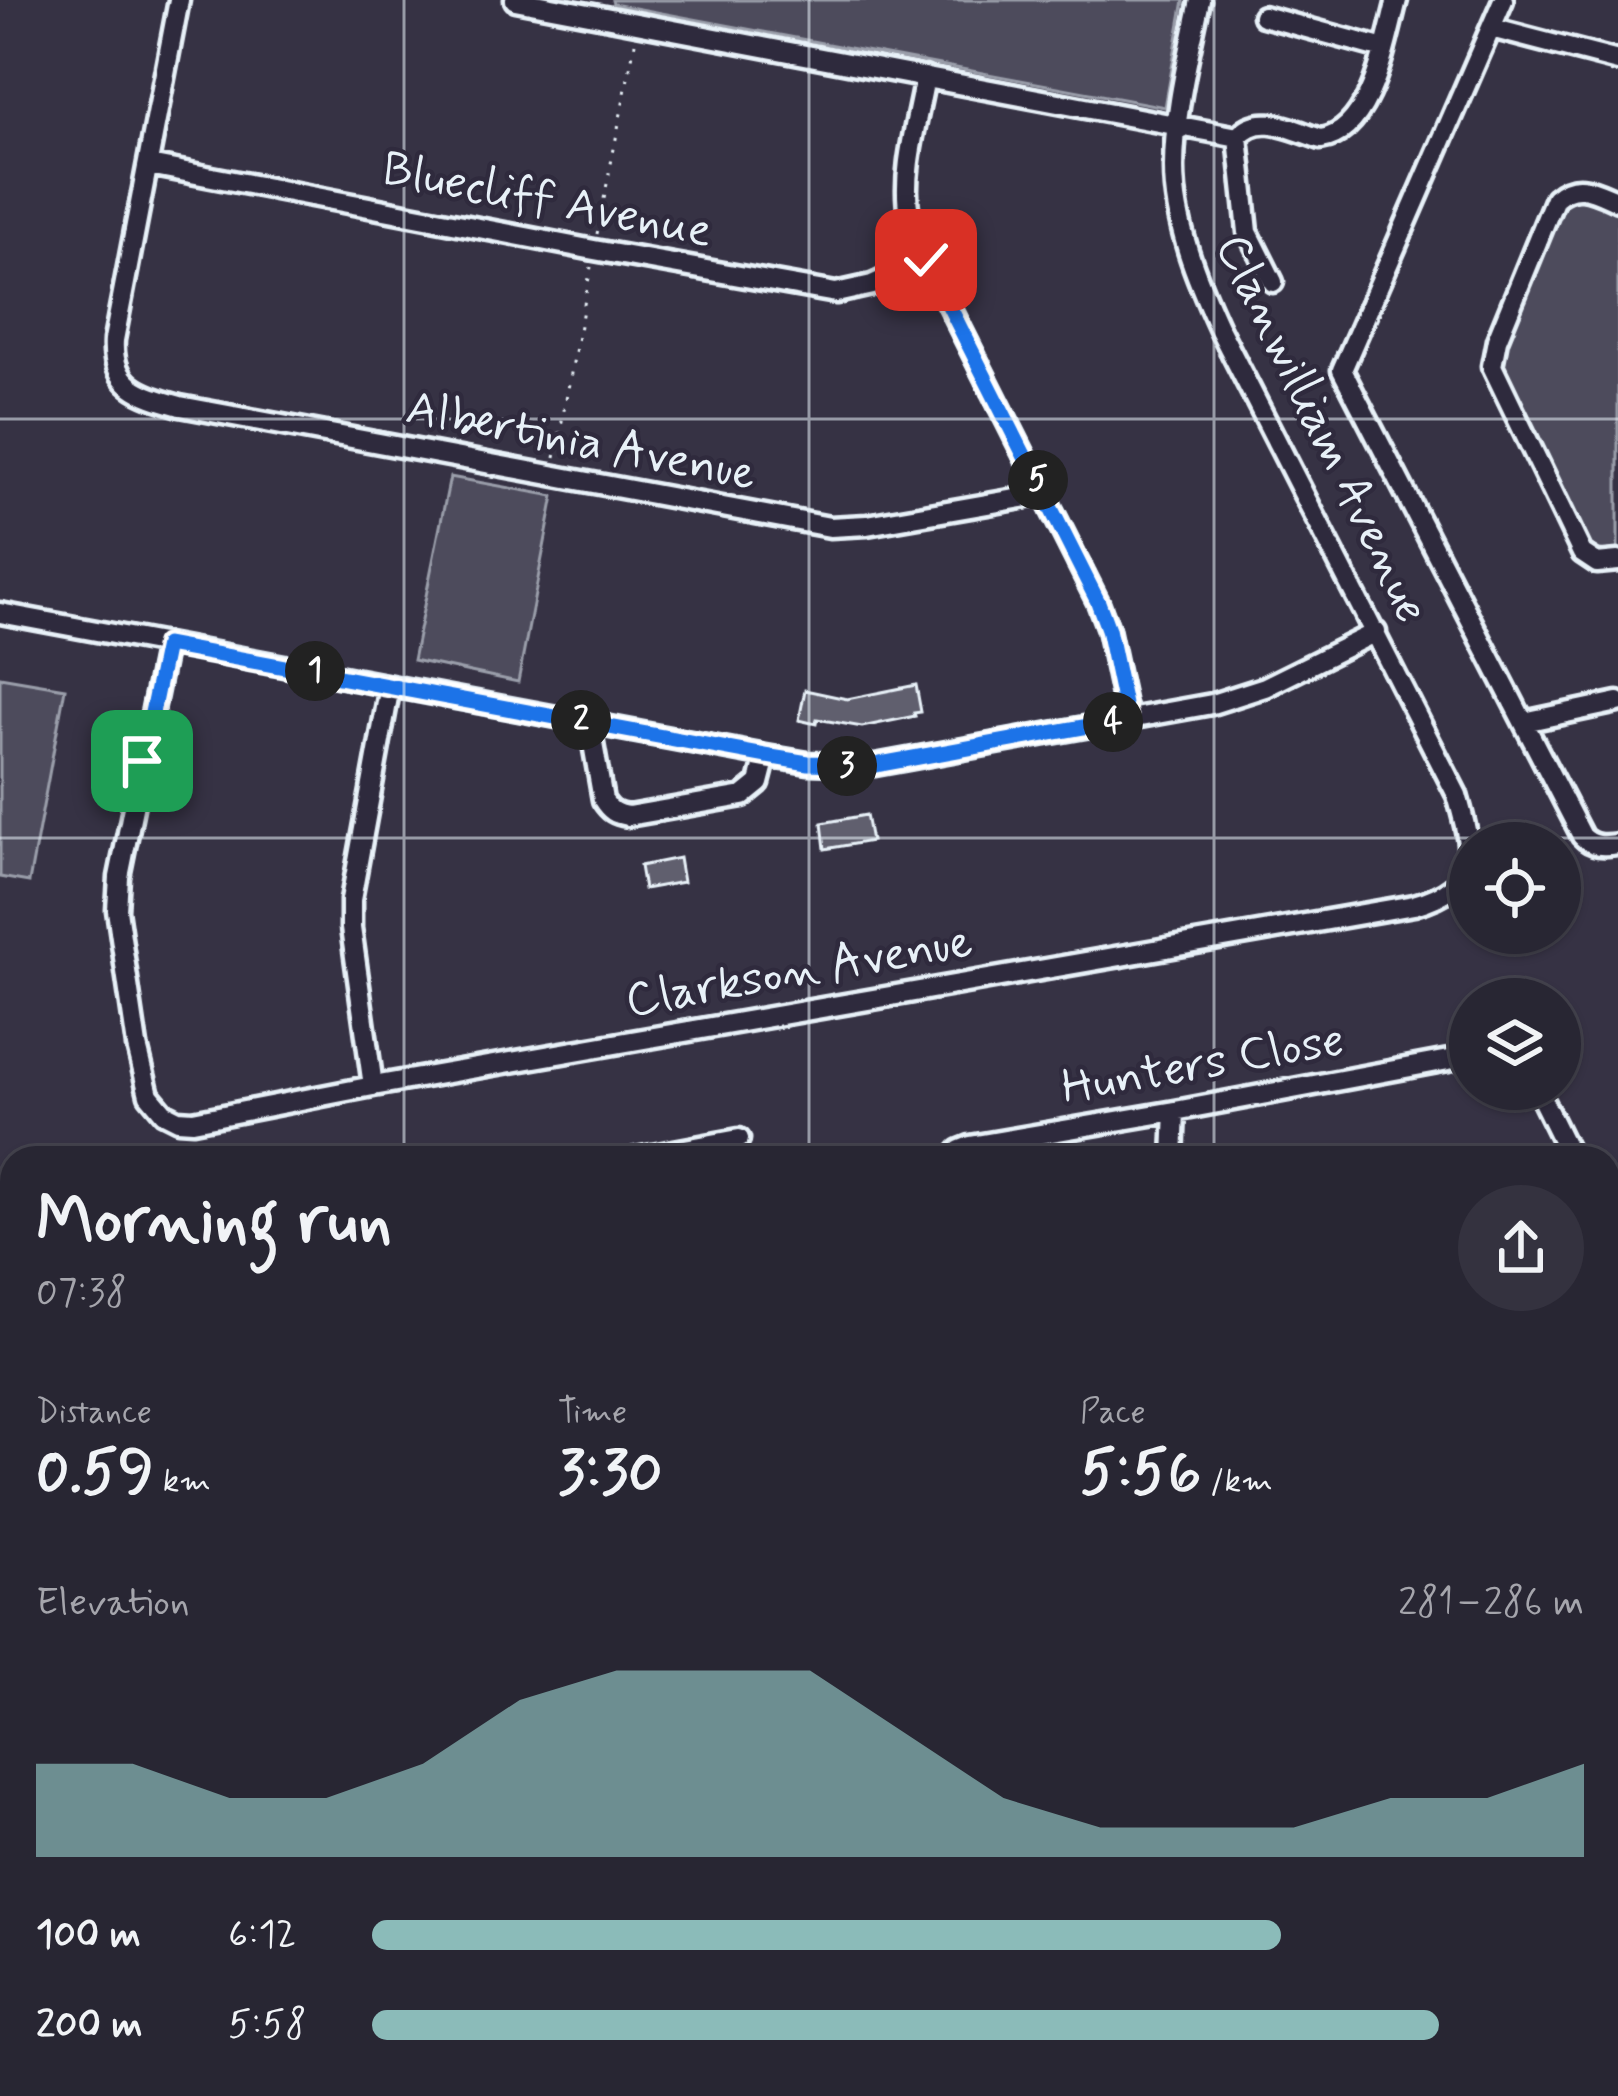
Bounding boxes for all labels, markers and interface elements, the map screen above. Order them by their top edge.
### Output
street label: Bluecliff Avenue [377,138,717,264]
pin [875,209,977,311]
street label: Clanwilliam Avenue [1199,224,1443,634]
icon: check [893,227,959,293]
street label: Albertinia Avenue [401,377,761,507]
pin: 5 [1008,450,1068,510]
text: 5 [1028,458,1048,502]
pin: 1 [285,641,345,701]
text: 1 [308,649,322,693]
pin: 2 [551,690,611,750]
pin: 4 [1083,692,1143,752]
text: 2 [573,698,589,742]
text: 4 [1103,700,1123,744]
pin [91,710,193,812]
icon: arrive [109,728,175,794]
pin: 3 [817,736,877,796]
text: 3 [840,744,854,788]
map controls [1449,822,1581,1110]
button: locate [1449,822,1581,954]
street label: Clarkson Avenue [621,910,977,1034]
button: layers [1449,978,1581,1110]
street label: Hunters Close [1057,1009,1349,1121]
text: Morning run [36,1180,392,1266]
button: share [1458,1185,1584,1311]
text: 07:38 [36,1268,127,1319]
text: Distance [36,1391,152,1435]
text: Time [558,1391,627,1435]
text: Pace [1080,1391,1146,1435]
text: 0.59 [36,1435,154,1514]
text: 3:30 [558,1435,663,1514]
text: 5:56 [1080,1435,1201,1514]
text: km [154,1460,211,1504]
text: /km [1201,1460,1273,1504]
text: Elevation [36,1578,190,1629]
text: 281–286 m [1398,1578,1584,1629]
text: 100 m [36,1910,141,1961]
text: 6:12 [228,1910,296,1961]
text: 200 m [36,2000,142,2051]
text: 5:58 [228,2000,307,2051]

